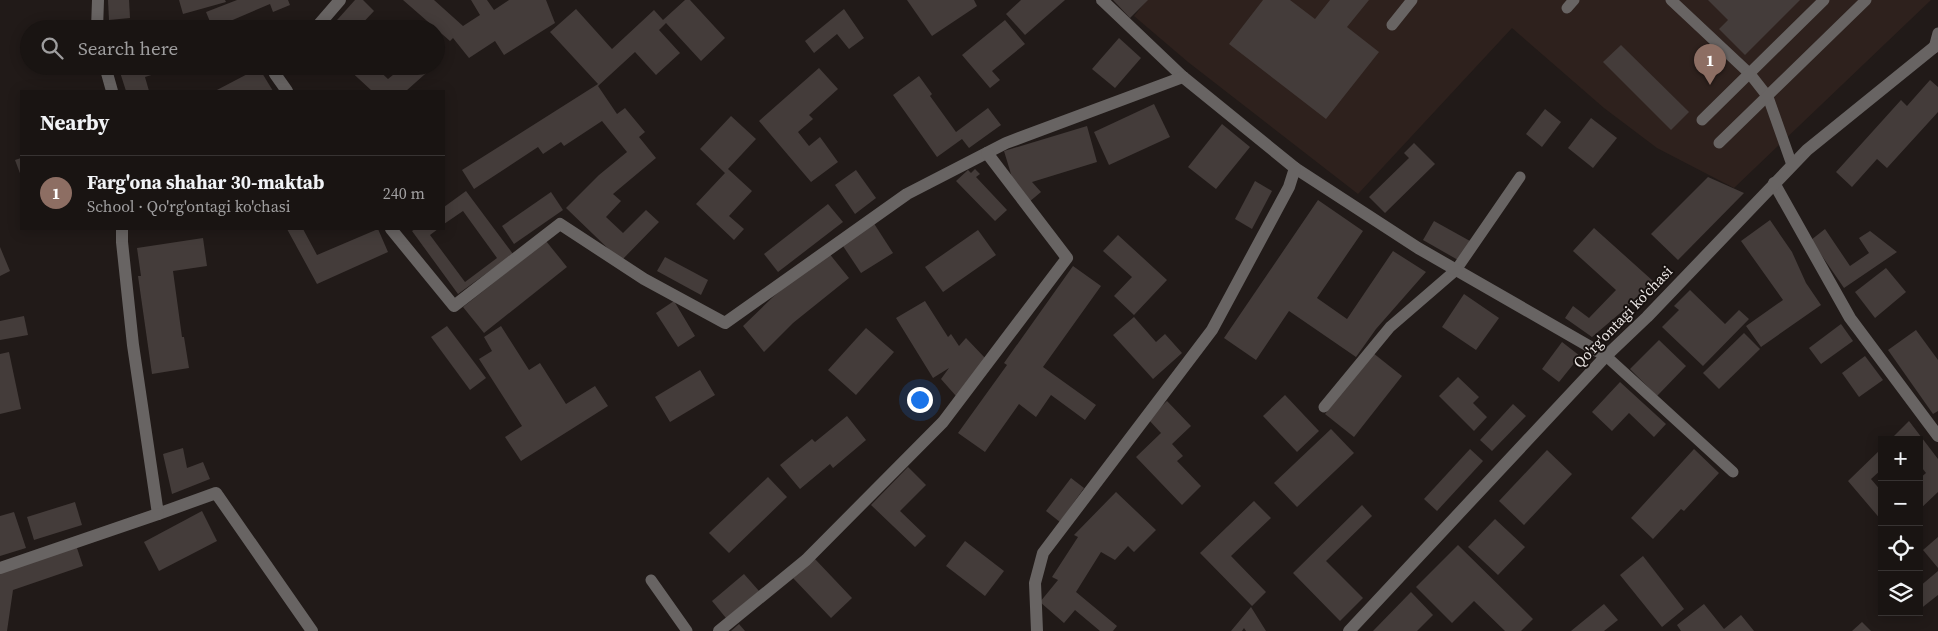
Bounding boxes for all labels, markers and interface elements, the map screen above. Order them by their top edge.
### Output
search box [20,20,445,75]
icon: search [38,34,66,62]
text: Search here [78,35,178,61]
pin: 1 [1694,44,1726,85]
text: Nearby [40,108,110,137]
text: Farg'ona shahar 30-maktab [87,169,324,195]
text: 1 [52,182,60,204]
text: 240 m [383,182,425,204]
text: School · Qo'rg'ontagi ko'chasi [87,195,291,217]
street label: Qo'rg'ontagi ko'chasi [1568,261,1677,372]
your location [907,387,933,413]
map controls [1878,436,1923,616]
button: + [1878,436,1923,481]
button: − [1878,481,1923,526]
button: locate [1878,526,1923,571]
button: layers [1878,571,1923,616]

